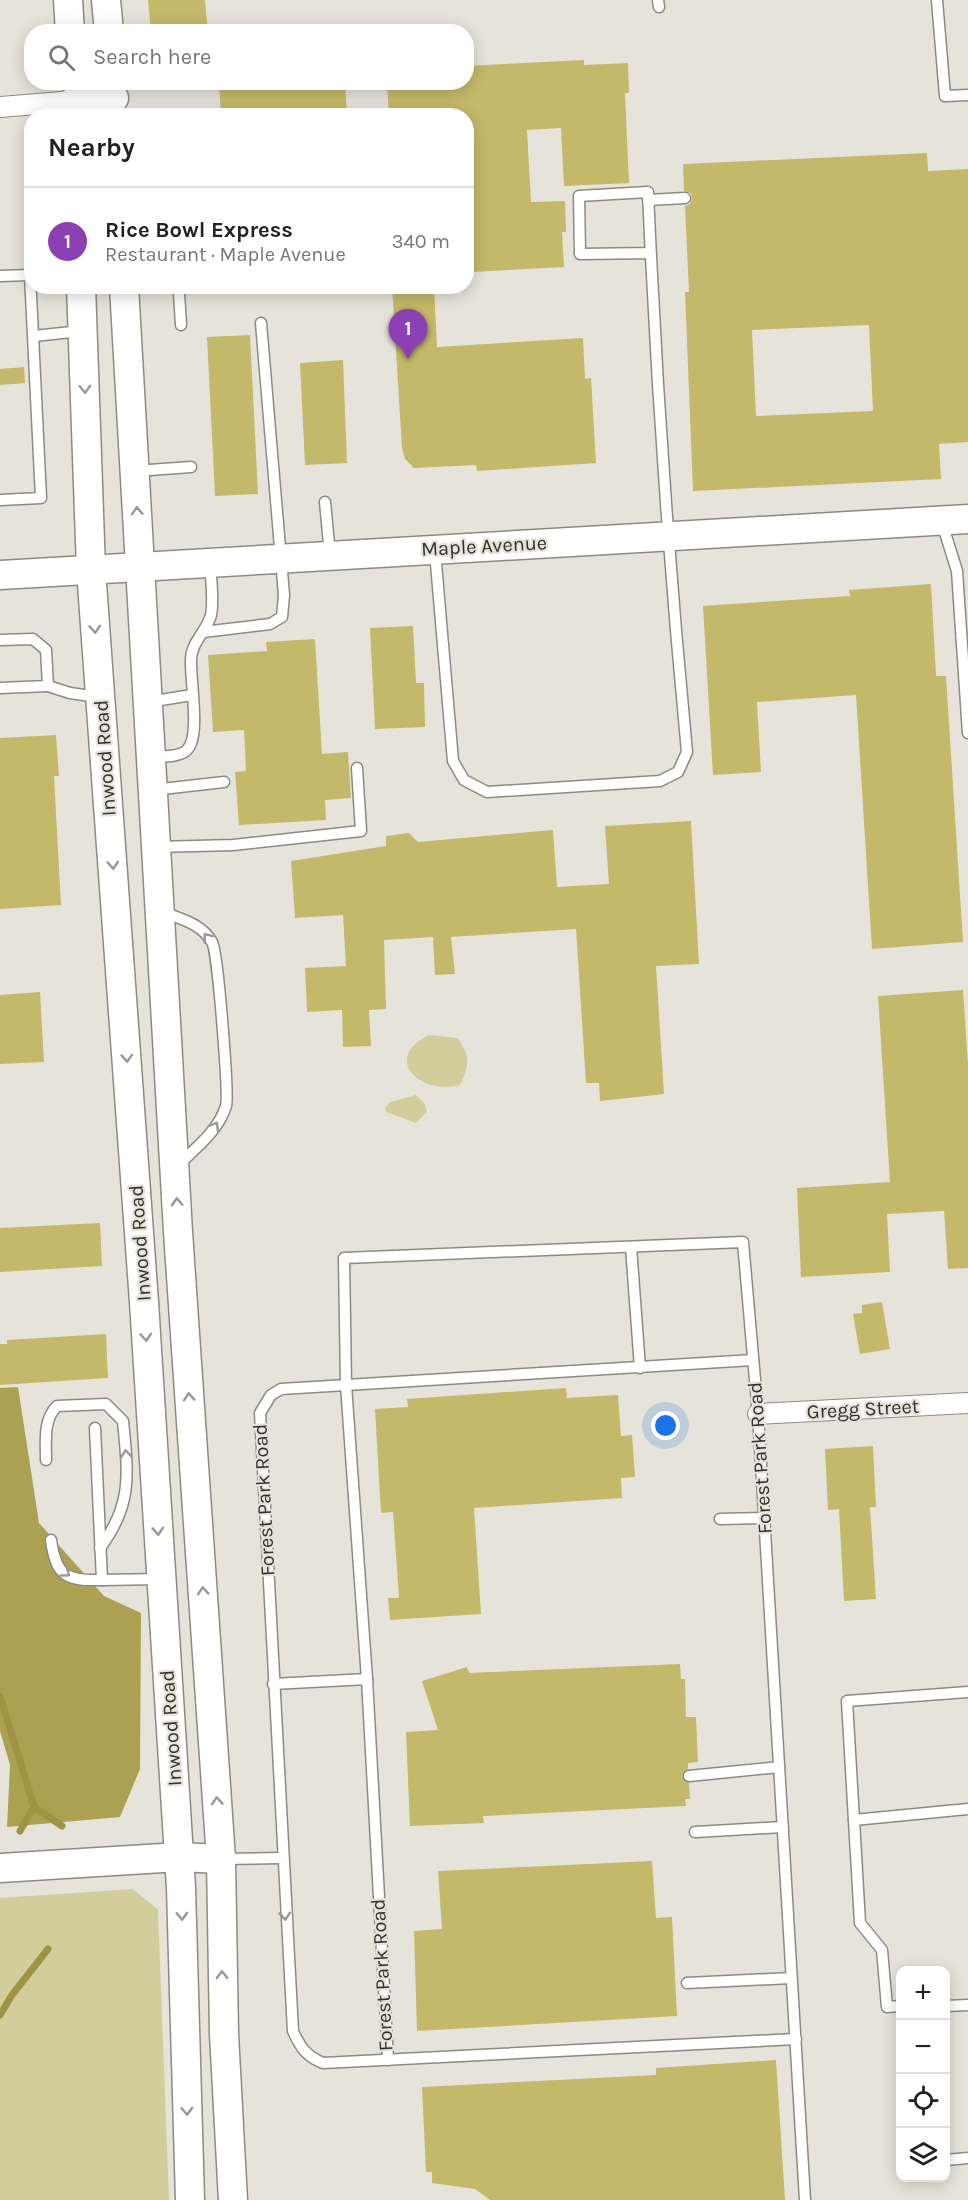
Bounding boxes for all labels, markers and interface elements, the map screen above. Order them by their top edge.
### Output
search box [24,24,474,90]
icon: search [45,41,78,74]
text: Search here [93,44,211,70]
text: Nearby [48,132,135,163]
text: Rice Bowl Express [105,217,293,243]
text: 1 [64,230,71,253]
text: 340 m [392,230,450,253]
text: Restaurant · Maple Avenue [105,243,346,266]
pin: 1 [388,310,428,359]
one-way arrow [78,385,91,394]
one-way arrow [131,506,144,515]
street label: Maple Avenue [420,531,548,561]
one-way arrow [88,624,101,633]
street label: Inwood Road [89,699,121,817]
one-way arrow [106,861,119,870]
one-way arrow [204,933,215,944]
one-way arrow [120,1054,133,1063]
one-way arrow [207,1121,219,1132]
street label: Inwood Road [124,1184,156,1302]
one-way arrow [170,1198,183,1207]
one-way arrow [140,1332,153,1341]
street label: Forest Park Road [743,1381,777,1535]
one-way arrow [183,1392,196,1401]
street label: Gregg Street [806,1395,920,1423]
your location [651,1411,680,1440]
street label: Forest Park Road [249,1423,279,1577]
one-way arrow [120,1450,133,1459]
one-way arrow [152,1527,165,1536]
one-way arrow [59,1566,70,1577]
one-way arrow [196,1587,209,1596]
street label: Inwood Road [155,1669,187,1787]
one-way arrow [210,1796,223,1805]
street label: Forest Park Road [367,1898,397,2052]
one-way arrow [176,1911,188,1920]
one-way arrow [279,1912,292,1921]
map controls [896,1966,950,2182]
button: + [896,1966,950,2020]
one-way arrow [216,1971,229,1980]
button: − [896,2020,950,2074]
button: locate [896,2074,950,2128]
one-way arrow [181,2106,194,2115]
button: layers [896,2128,950,2182]

